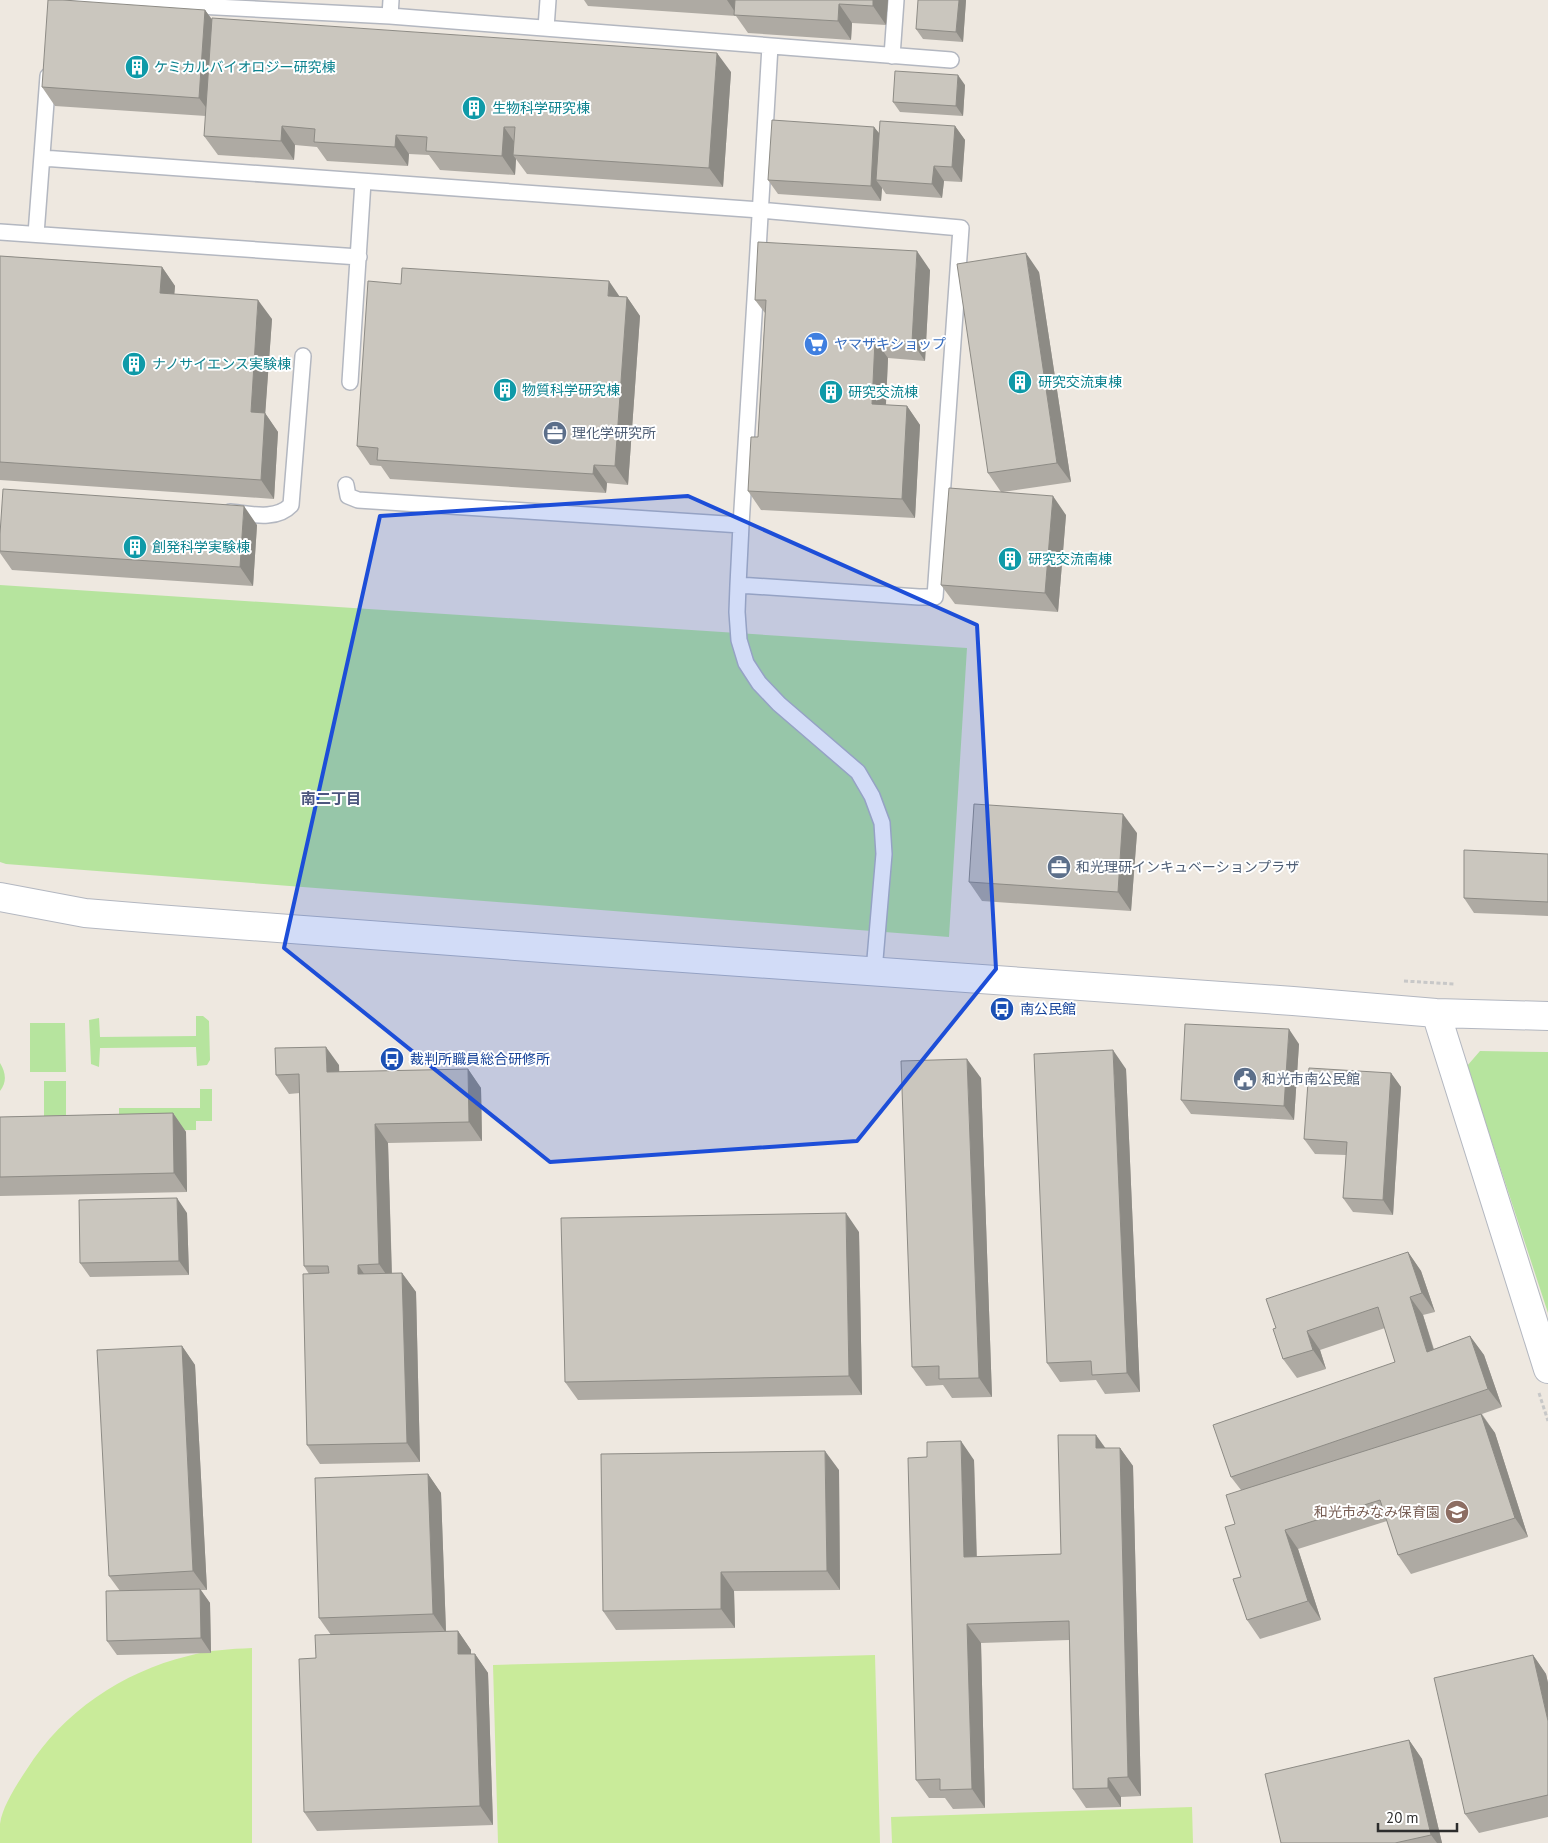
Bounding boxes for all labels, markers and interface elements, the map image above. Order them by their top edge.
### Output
building icon: ケミカルバイオロジー研究棟 [124,54,150,80]
place label: ケミカルバイオロジー研究棟 [154,58,336,76]
building icon: 生物科学研究棟 [461,95,487,121]
place label: 生物科学研究棟 [492,99,590,117]
supermarket icon: ヤマザキショップ [803,331,829,357]
place label: ヤマザキショップ [834,335,946,353]
building icon: ナノサイエンス実験棟 [121,351,147,377]
place label: ナノサイエンス実験棟 [152,355,291,373]
building icon: 研究交流東棟 [1007,369,1033,395]
place label: 研究交流東棟 [1038,373,1122,391]
building icon: 物質科学研究棟 [492,377,518,403]
building icon: 研究交流棟 [818,379,844,405]
place label: 物質科学研究棟 [522,381,620,399]
place label: 研究交流棟 [848,383,918,401]
office icon: 理化学研究所 [542,420,568,446]
place label: 理化学研究所 [572,424,656,442]
building icon: 創発科学実験棟 [122,534,148,560]
place label: 創発科学実験棟 [152,538,250,556]
building icon: 研究交流南棟 [997,546,1023,572]
place label: 研究交流南棟 [1028,550,1112,568]
district label: 南二丁目 [301,789,361,808]
office icon: 和光理研インキュベーションプラザ [1046,854,1072,880]
place label: 和光理研インキュベーションプラザ [1076,858,1299,876]
bus stop icon: 南公民館 [989,996,1015,1022]
place label: 南公民館 [1020,1000,1076,1018]
bus stop icon: 裁判所職員総合研修所 [379,1046,405,1072]
place label: 裁判所職員総合研修所 [410,1050,550,1068]
public building icon: 和光市南公民館 [1232,1066,1258,1092]
place label: 和光市南公民館 [1262,1070,1360,1088]
school or university icon: 和光市みなみ保育園 [1444,1499,1470,1525]
place label: 和光市みなみ保育園 [1314,1503,1440,1521]
scale bar [1378,1800,1457,1832]
text: 20 m [1386,1808,1419,1827]

